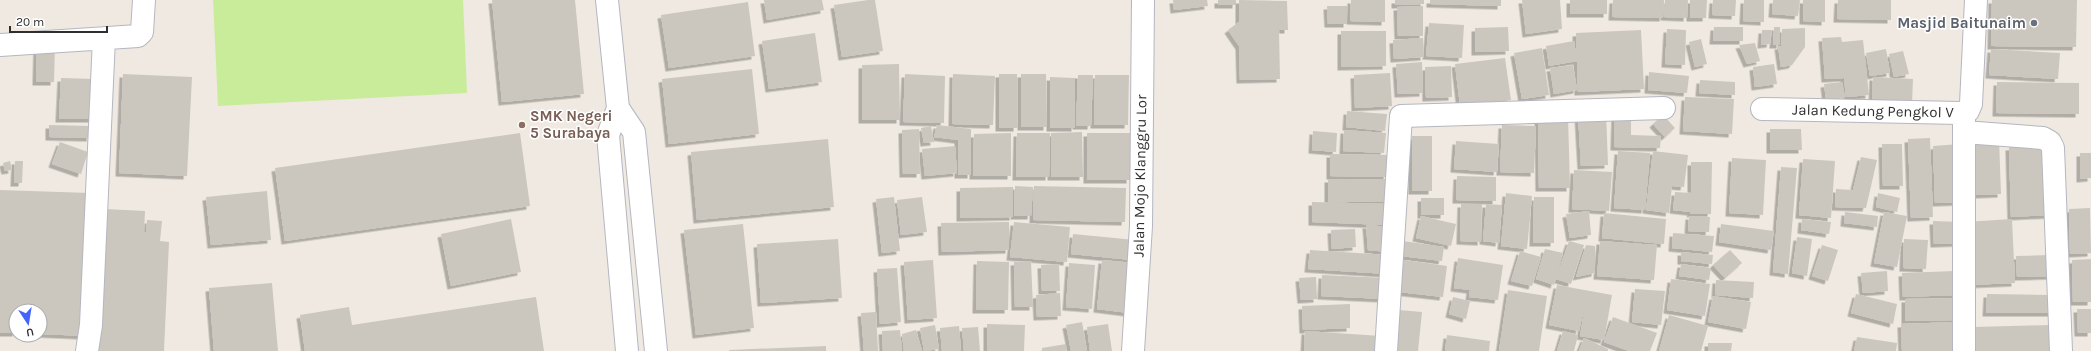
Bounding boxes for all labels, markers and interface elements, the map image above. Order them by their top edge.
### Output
scale bar [10,8,107,34]
place label: Masjid Baitunaim [1897,14,2026,32]
text: 20 m [16,15,44,29]
marker: Masjid Baitunaim [2029,18,2039,28]
street label: Jalan Mojo Klanggru Lor [1130,94,1150,258]
street label: Jalan Kedung Pengkol V [1792,101,1955,121]
place label: SMK Negeri 5 Surabaya [530,107,612,142]
marker: SMK Negeri 5 Surabaya [517,120,527,130]
north arrow [8,303,48,343]
text: U [25,325,35,339]

